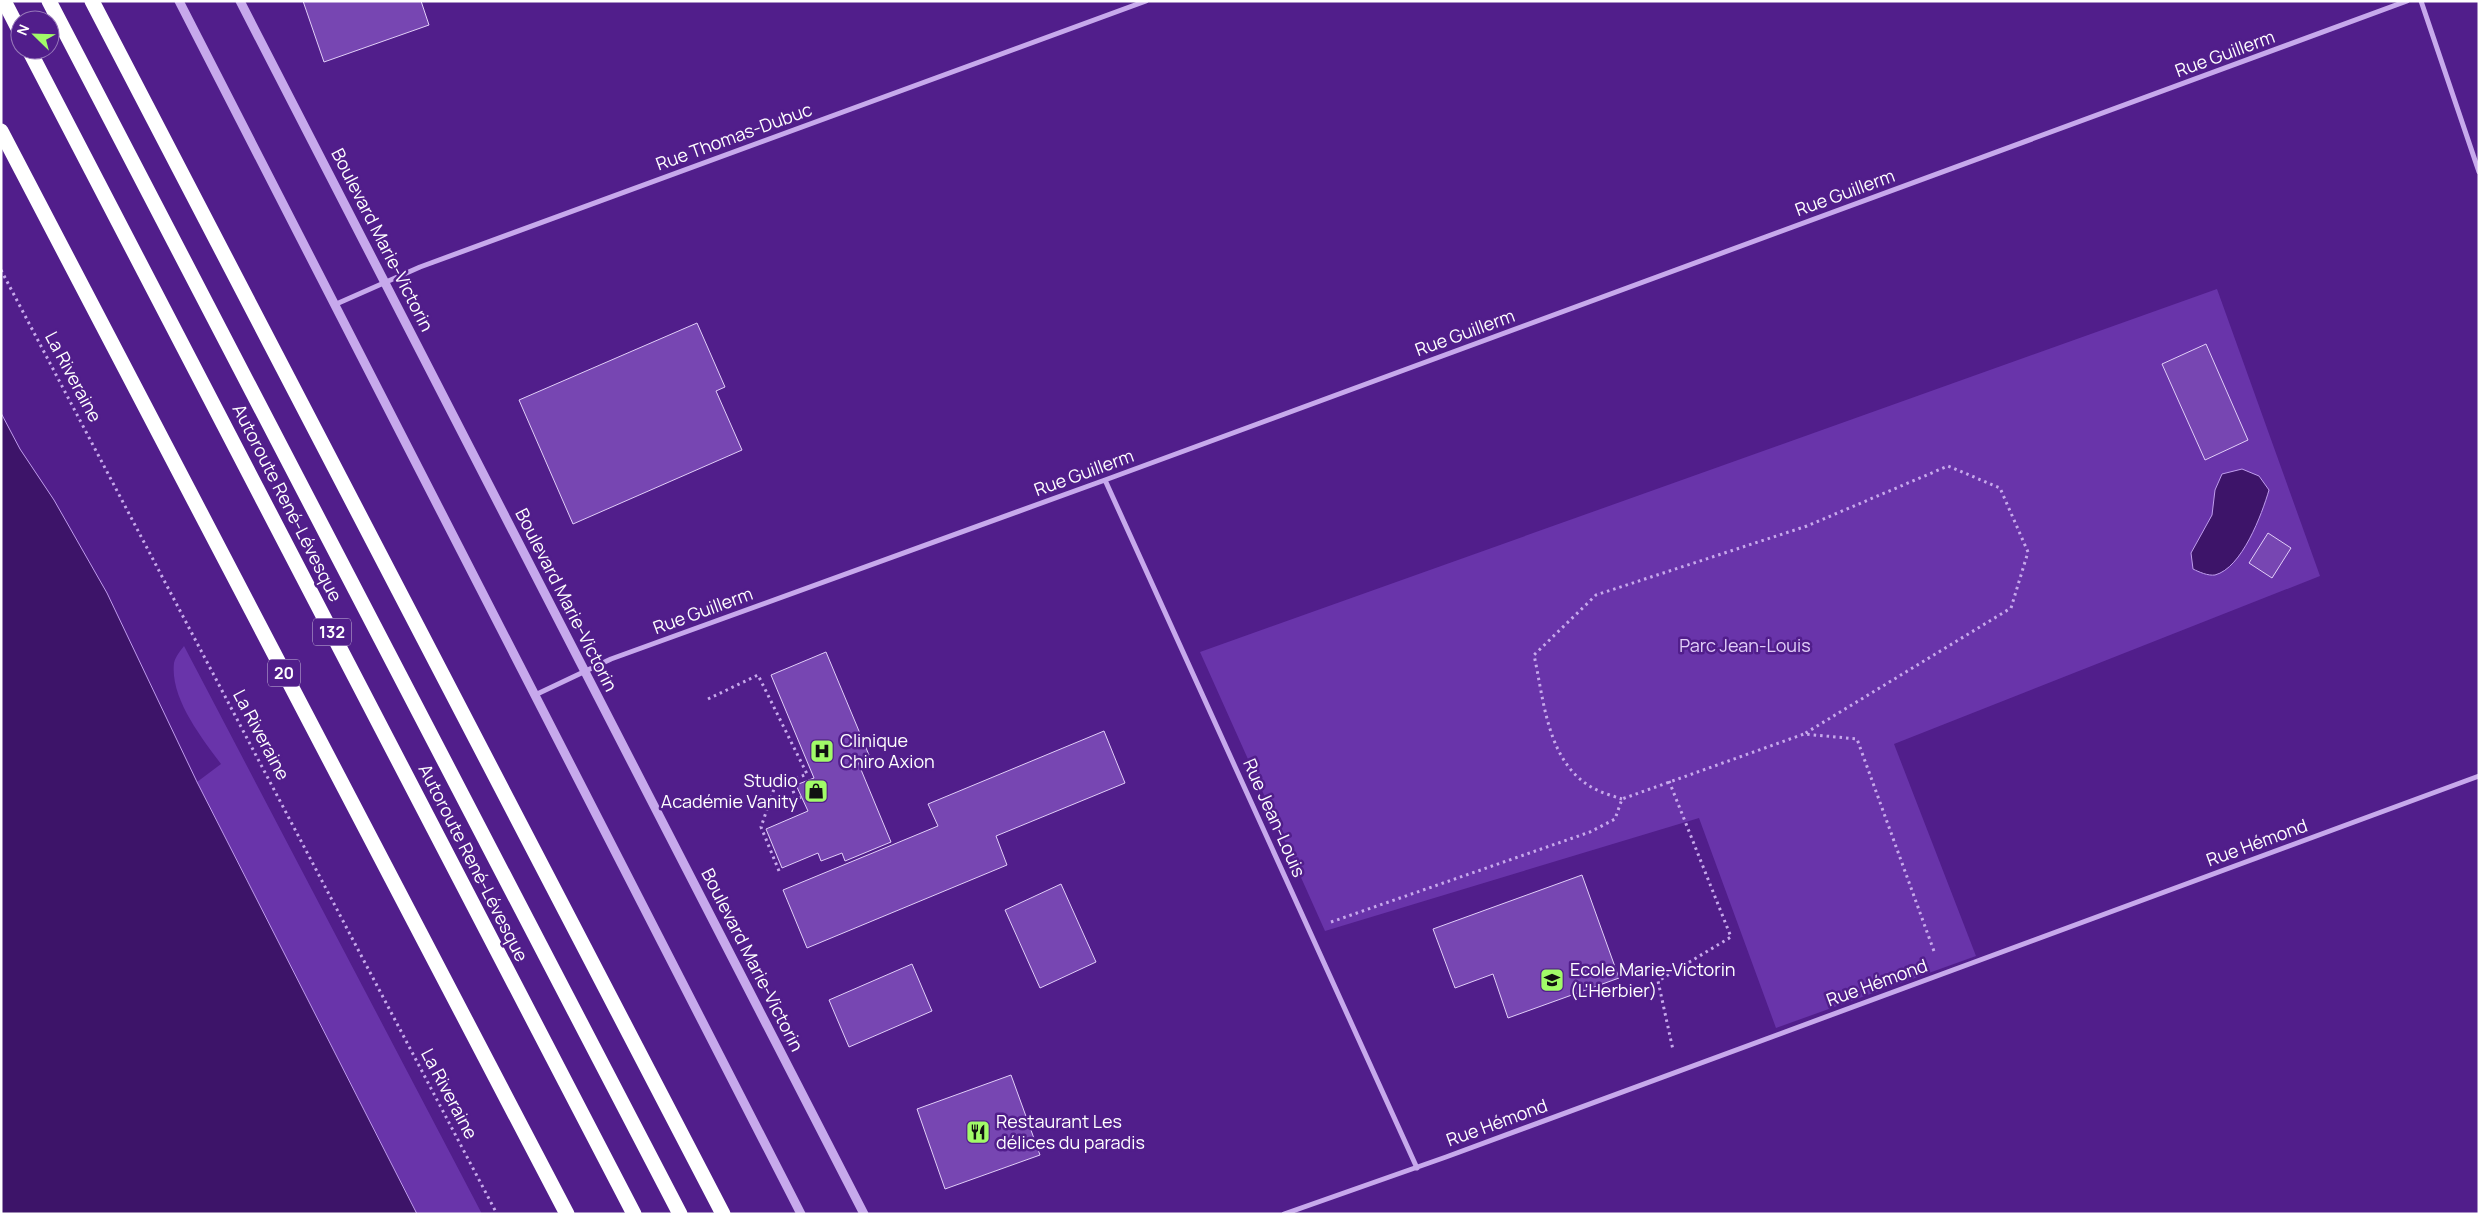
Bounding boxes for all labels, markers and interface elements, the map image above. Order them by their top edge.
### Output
north arrow [10,10,60,60]
text: N [12,21,33,38]
street label: Rue Guillerm [2171,24,2278,82]
street label: Rue Thomas-Dubuc [652,97,815,175]
street label: Boulevard Marie-Victorin [326,144,440,335]
street label: Rue Guillerm [1791,163,1898,221]
street label: Rue Guillerm [1411,303,1518,361]
street label: La Riveraine [40,327,108,426]
street label: Autoroute René-Lévesque [228,400,348,605]
street label: Rue Guillerm [1030,443,1137,501]
street label: Boulevard Marie-Victorin [510,504,624,695]
street label: Rue Guillerm [649,581,756,639]
road number: 132 [313,618,351,646]
park label: Parc Jean-Louis [1679,633,1811,657]
road number: 20 [268,660,300,686]
street label: La Riveraine [228,685,296,784]
place label: Clinique Chiro Axion [840,728,935,773]
hospital icon: Clinique Chiro Axion [809,738,835,764]
street label: Rue Jean-Louis [1238,755,1312,881]
street label: Autoroute René-Lévesque [414,760,534,965]
place label: Studio Académie Vanity [661,768,798,813]
shop icon: Studio Académie Vanity [803,778,829,804]
street label: Rue Hémond [2203,813,2311,871]
street label: Boulevard Marie-Victorin [696,864,810,1055]
street label: Rue Hémond [1823,953,1931,1011]
place label: Ecole Marie-Victorin (L'Herbier) [1570,957,1736,1002]
school or university icon: Ecole Marie-Victorin (L'Herbier) [1539,967,1565,993]
street label: La Riveraine [416,1044,484,1143]
street label: Rue Hémond [1443,1093,1551,1151]
place label: Restaurant Les délices du paradis [996,1109,1145,1154]
restaurant icon: Restaurant Les délices du paradis [965,1119,991,1145]

